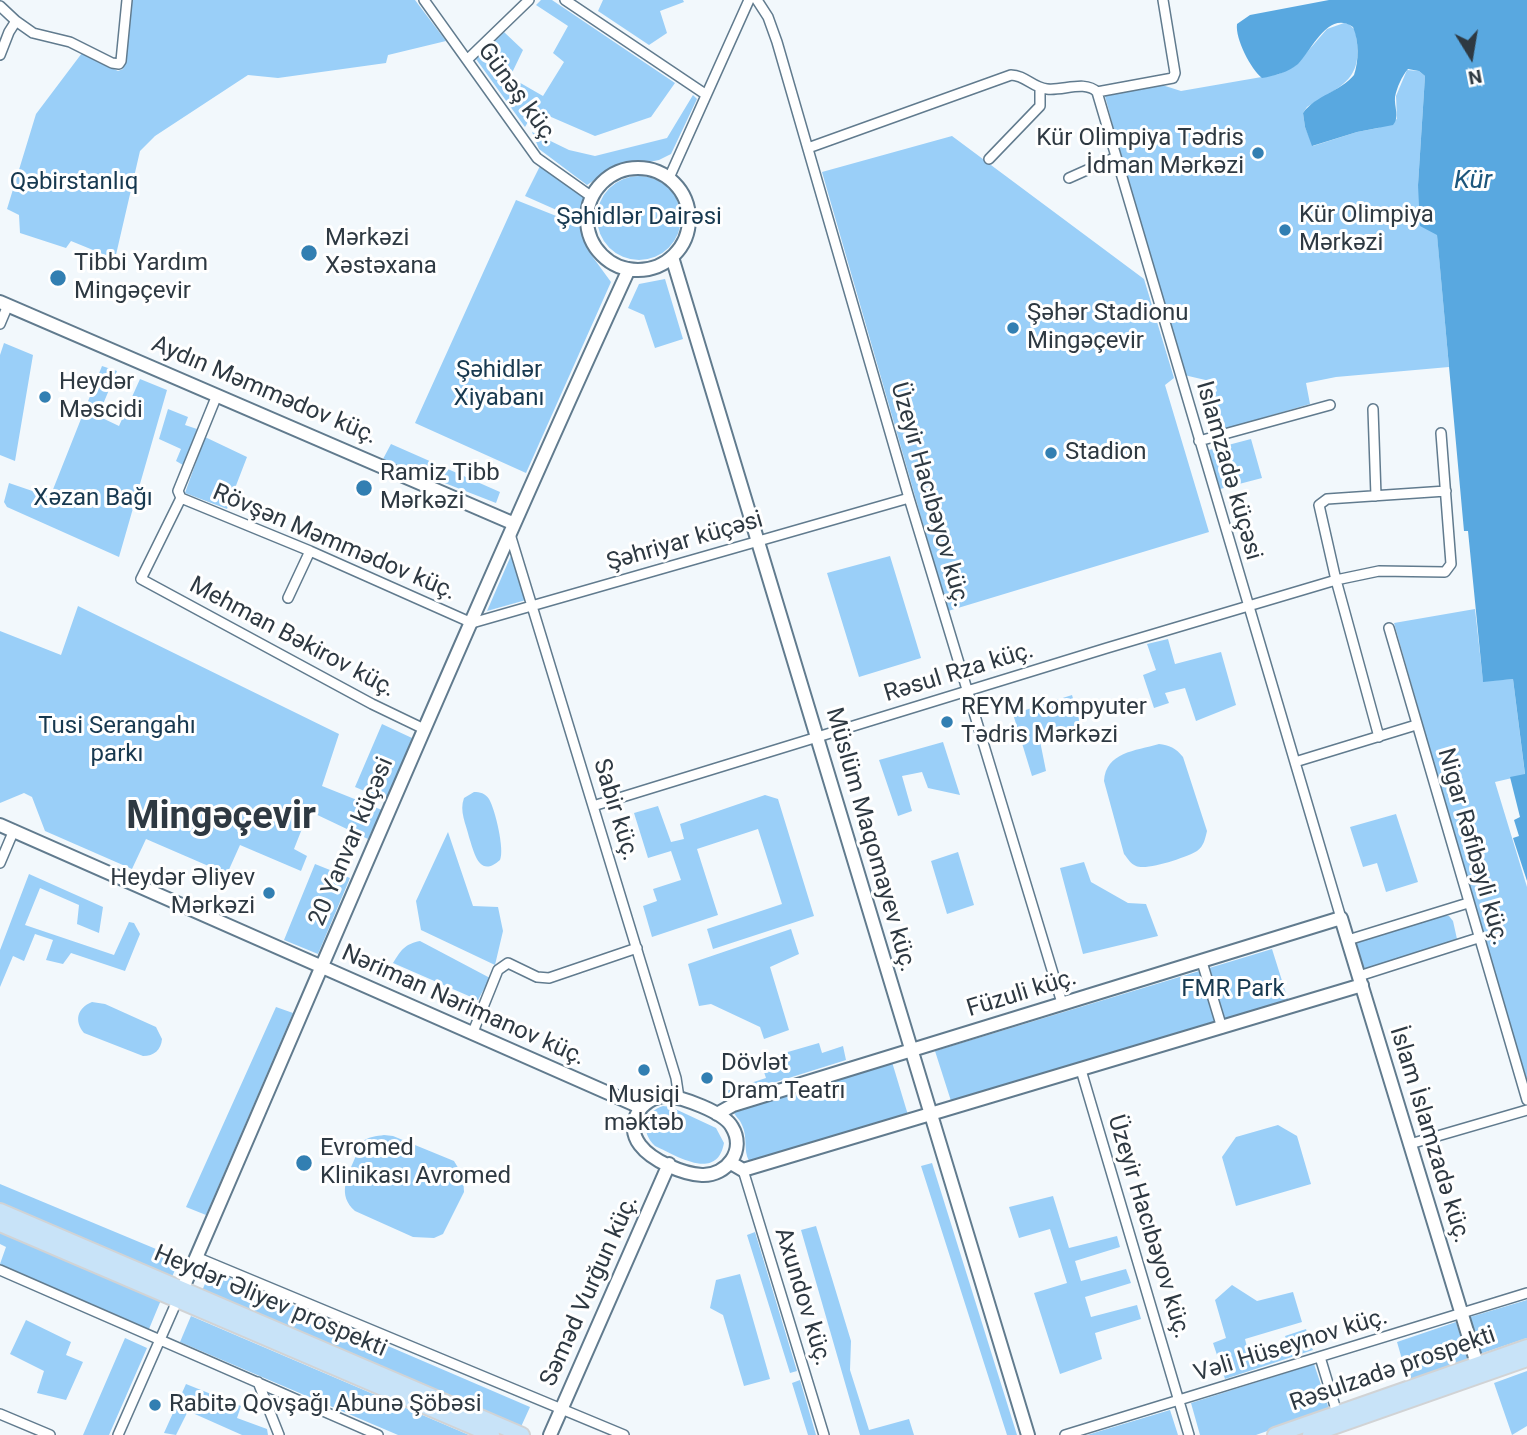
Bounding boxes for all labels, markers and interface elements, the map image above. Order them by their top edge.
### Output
north arrow [1436,21,1506,91]
street label: Günəş küç. [471,38,563,150]
text: N [1466,65,1484,90]
place label: Kür Olimpiya Tədris İdman Mərkəzi [1036,125,1244,181]
marker: Kür Olimpiya Tədris İdman Mərkəzi [1250,145,1266,161]
water label: Kür [1454,165,1492,197]
park label: Qəbirstanlıq [10,169,138,197]
place label: Kür Olimpiya Mərkəzi [1299,202,1434,258]
park label: Şəhidlər Dairəsi [556,204,722,232]
marker: Kür Olimpiya Mərkəzi [1277,222,1293,238]
place label: Mərkəzi Xəstəxana [325,225,437,281]
marker: Mərkəzi Xəstəxana [299,243,319,263]
place label: Tibbi Yardım Mingəçevir [74,250,208,306]
marker: Tibbi Yardım Mingəçevir [48,268,68,288]
place label: Şəhər Stadionu Mingəçevir [1027,300,1189,356]
marker: Şəhər Stadionu Mingəçevir [1005,320,1021,336]
street label: Aydın Məmmədov küç. [147,330,381,452]
park label: Şəhidlər Xiyabanı [454,357,544,413]
place label: Heydər Məscidi [59,369,143,425]
street label: Islamzadə küçəsi [1189,378,1267,564]
street label: Üzeyir Hacıbəyov küç. [883,379,975,611]
marker: Heydər Məscidi [37,389,53,405]
place label: Stadion [1065,439,1146,467]
marker: Stadion [1043,445,1059,461]
place label: Ramiz Tibb Mərkəzi [380,460,500,516]
marker: Ramiz Tibb Mərkəzi [354,478,374,498]
street label: Rövşən Məmmədov küç. [208,479,460,607]
park label: Xəzan Bağı [33,485,153,513]
street label: Şəhriyar küçəsi [604,506,766,578]
street label: Mehman Bəkirov küç. [184,572,400,704]
street label: Rəsul Rza küç. [881,637,1037,709]
place label: REYM Kompyuter Tədris Mərkəzi [961,694,1147,750]
street label: Müslüm Maqomayev küç. [818,705,922,975]
park label: Tusi Serangahı parkı [38,713,196,769]
marker: REYM Kompyuter Tədris Mərkəzi [939,714,955,730]
street label: Nigar Rəfibəyli küç. [1430,745,1514,949]
street label: 20 Yanvar küçəsi [304,753,400,931]
street label: Sabir küç. [586,756,644,864]
district label: Mingəçevir [126,795,316,841]
place label: Heydər Əliyev Mərkəzi [110,865,255,921]
marker: Heydər Əliyev Mərkəzi [261,885,277,901]
street label: Nəriman Nərimanov küç. [337,939,589,1073]
street label: Füzuli küç. [964,964,1080,1024]
park label: FMR Park [1181,976,1285,1004]
street label: İslam İslamzadə küç. [1382,1023,1476,1247]
place label: Dövlət Dram Teatrı [721,1050,845,1106]
marker: Musiqi məktəb [636,1062,652,1078]
marker: Dövlət Dram Teatrı [699,1070,715,1086]
place label: Musiqi məktəb [604,1082,684,1138]
street label: Üzeyir Hacıbəyov küç. [1100,1112,1196,1342]
place label: Evromed Klinikası Avromed [320,1135,511,1191]
marker: Evromed Klinikası Avromed [294,1153,314,1173]
street label: Səməd Vurğun küç. [535,1191,645,1391]
street label: Axundov küç. [767,1224,837,1370]
street label: Heydər Əliyev prospekti [149,1240,391,1364]
street label: Vəli Hüseynov küç. [1191,1303,1391,1389]
street label: Rəsulzadə prospekti [1286,1321,1500,1419]
place label: Rabitə Qovşağı Abunə Şöbəsi [169,1391,482,1419]
marker: Rabitə Qovşağı Abunə Şöbəsi [147,1397,163,1413]

